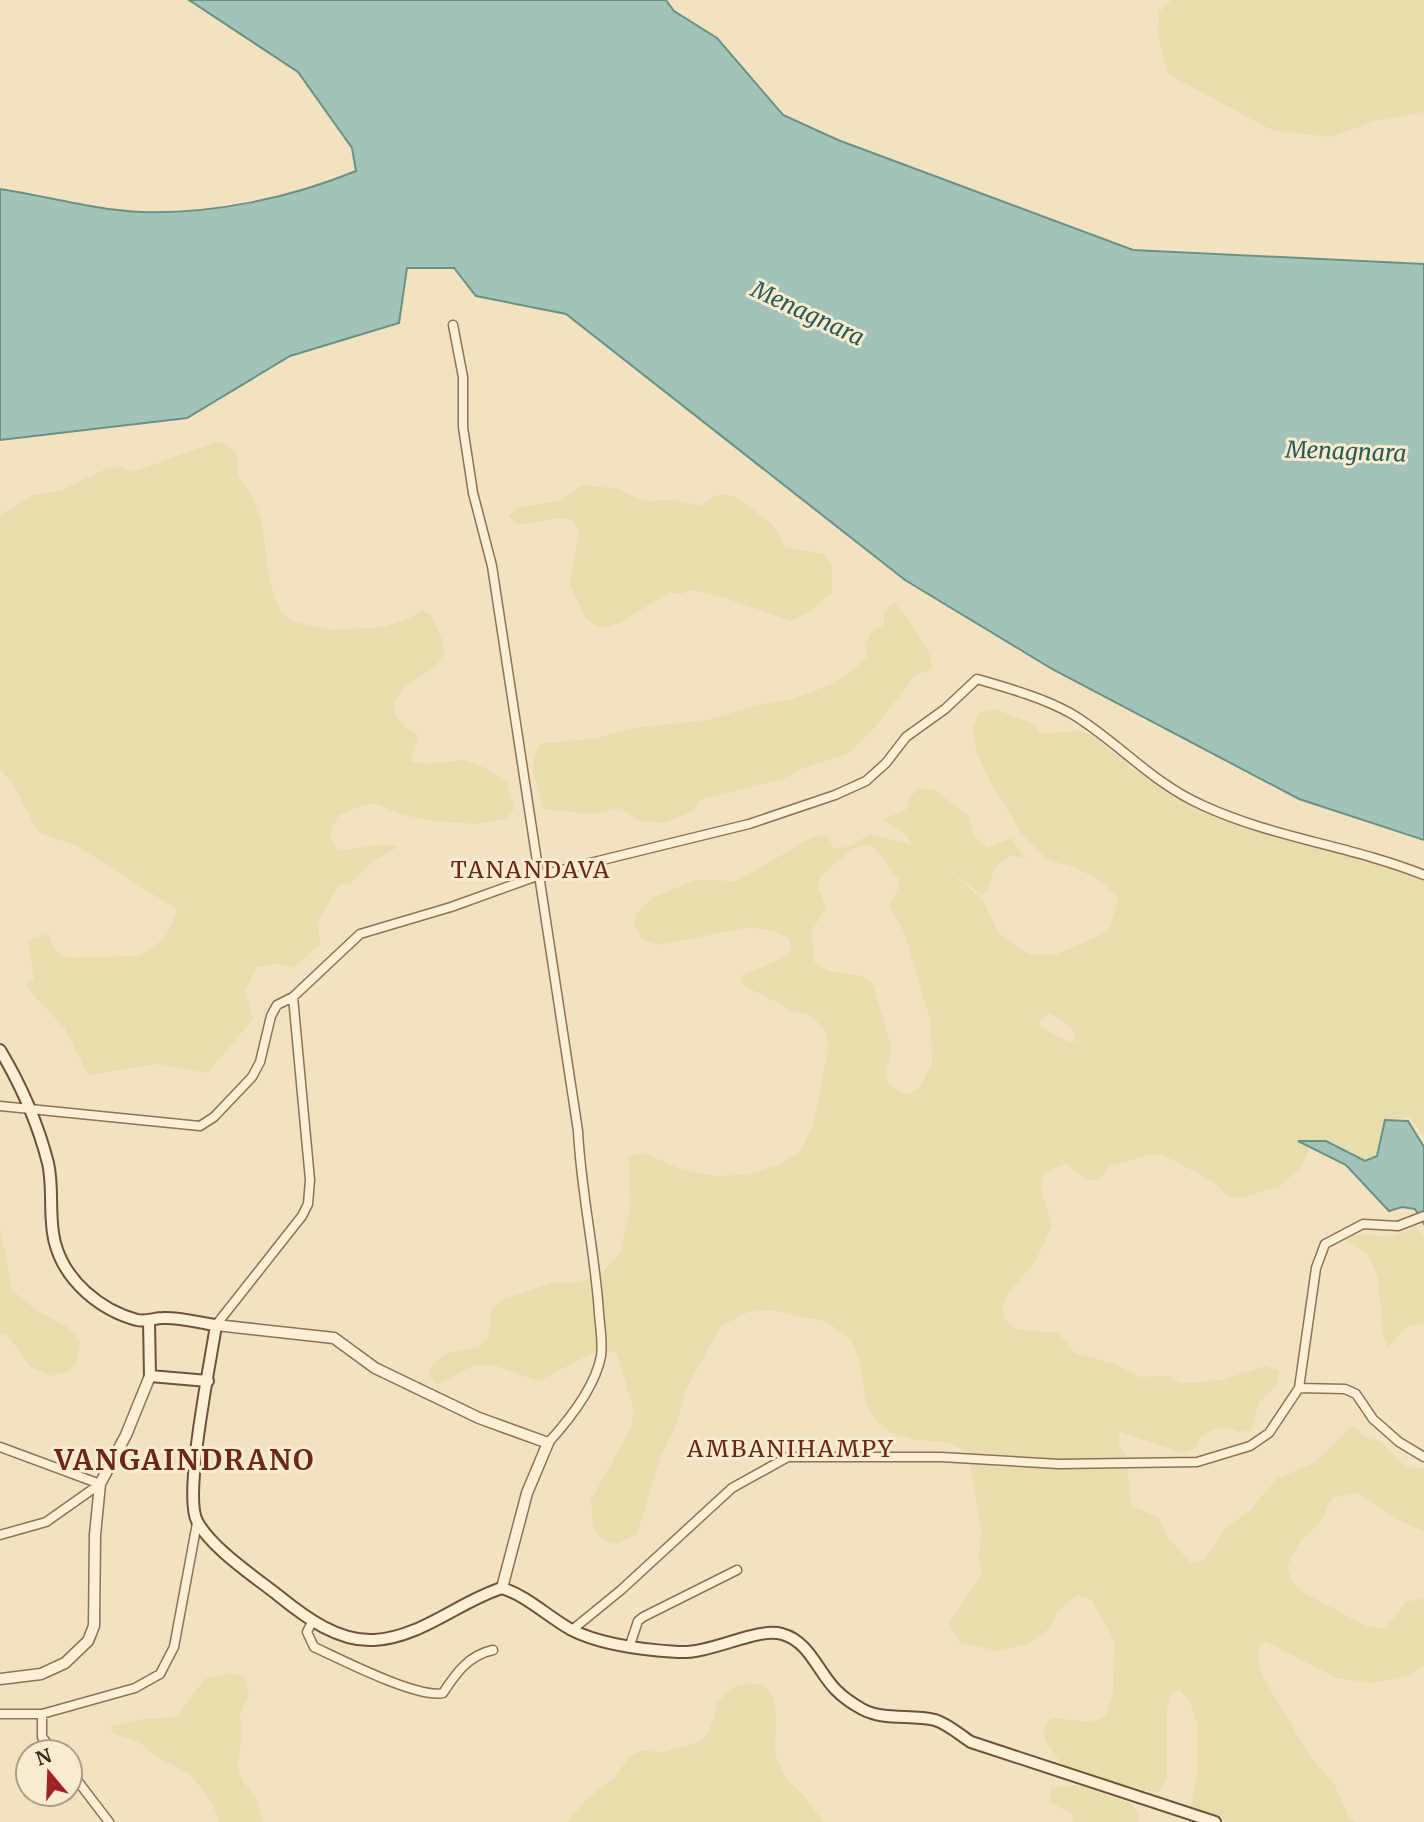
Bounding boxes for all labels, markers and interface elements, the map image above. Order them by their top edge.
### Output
water label: Menagnara [746,274,869,352]
water label: Menagnara [1284,434,1407,468]
district label: TANANDAVA [451,855,611,884]
district label: AMBANIHAMPY [686,1434,895,1463]
district label: VANGAINDRANO [53,1442,316,1478]
north arrow [14,1738,84,1808]
text: N [32,1743,54,1771]

